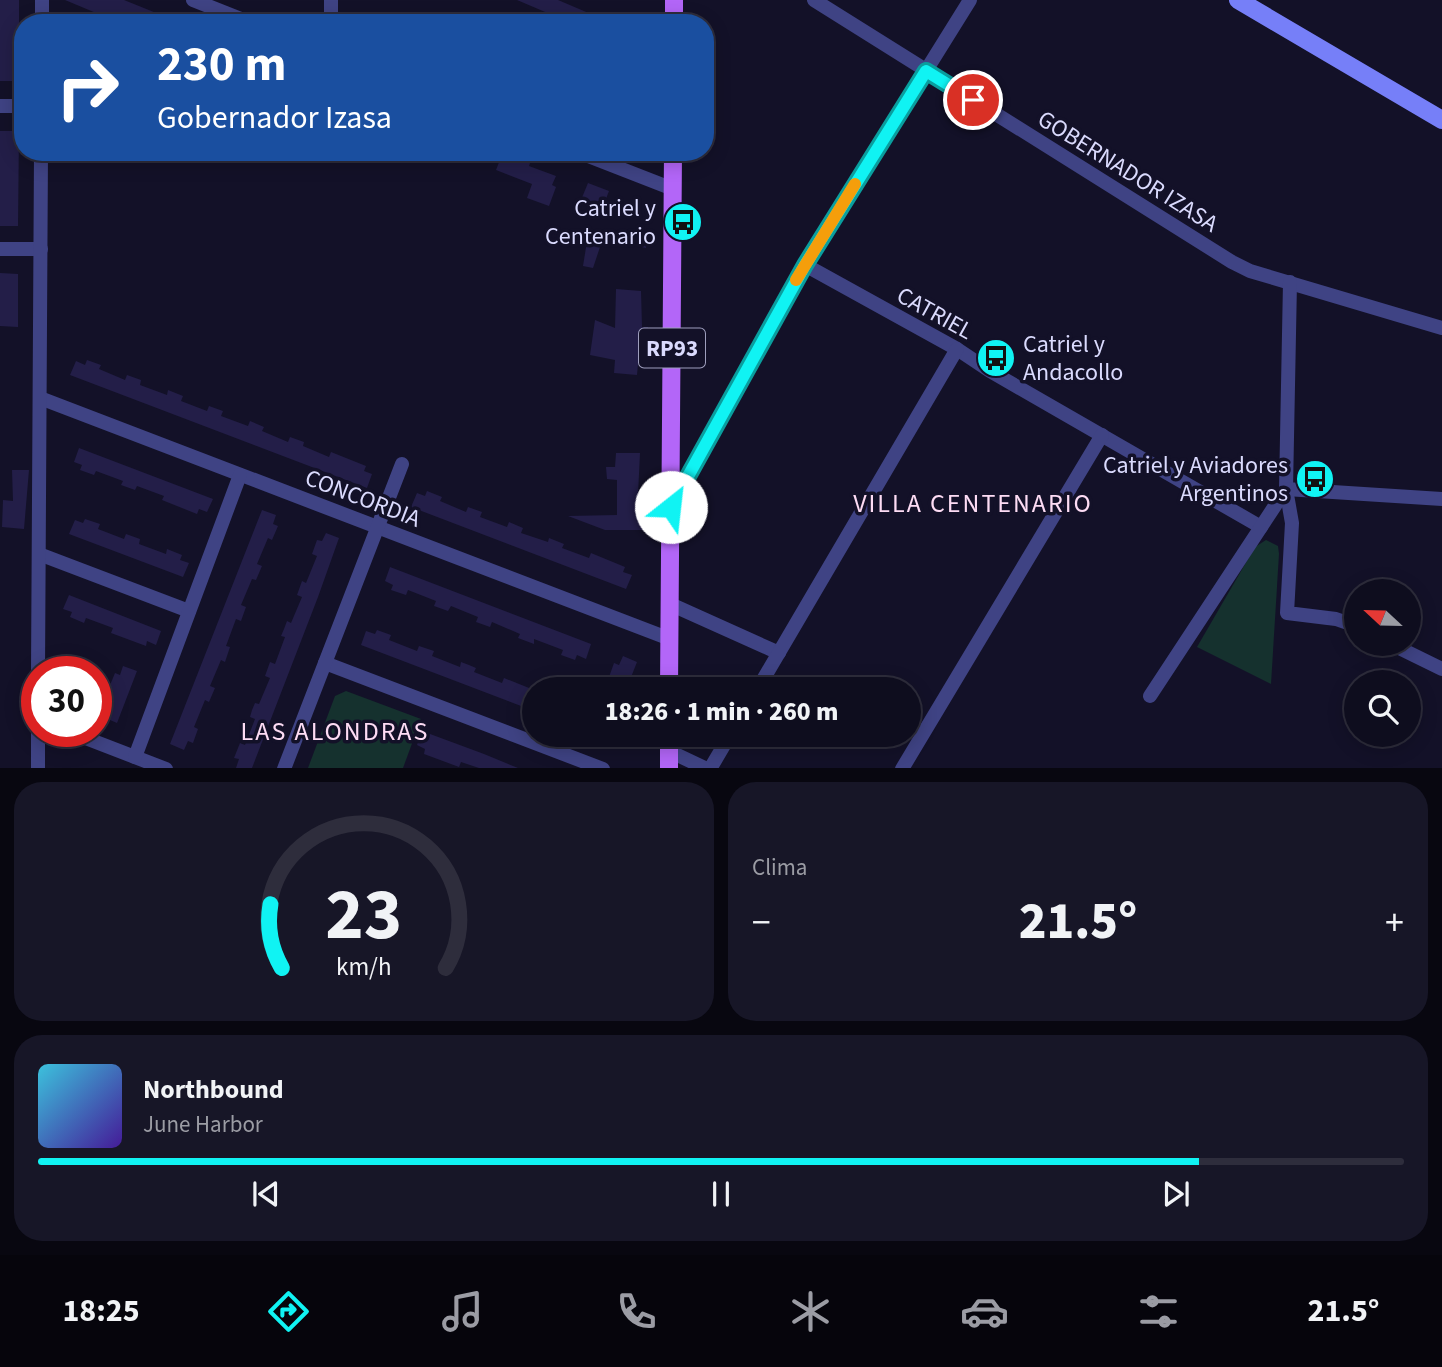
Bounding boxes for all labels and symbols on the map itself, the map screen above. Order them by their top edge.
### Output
pin [943,70,1003,130]
street label: GOBERNADOR IZASA [1031,102,1225,241]
place label: Catriel y Centenario [545,191,656,254]
bus stop icon: Catriel y Centenario [662,201,704,243]
street label: CATRIEL [890,278,980,349]
place label: Catriel y Andacollo [1023,327,1123,390]
road number: RP93 [639,328,705,368]
bus stop icon: Catriel y Andacollo [975,337,1017,379]
place label: Catriel y Aviadores Argentinos [1103,448,1288,511]
bus stop icon: Catriel y Aviadores Argentinos [1294,458,1336,500]
street label: CONCORDIA [300,460,426,537]
position arrow [634,470,708,544]
district label: VILLA CENTENARIO [853,485,1093,522]
north arrow [1344,579,1421,656]
speed limit sign: 30 [21,656,112,747]
district label: LAS ALONDRAS [241,713,429,750]

